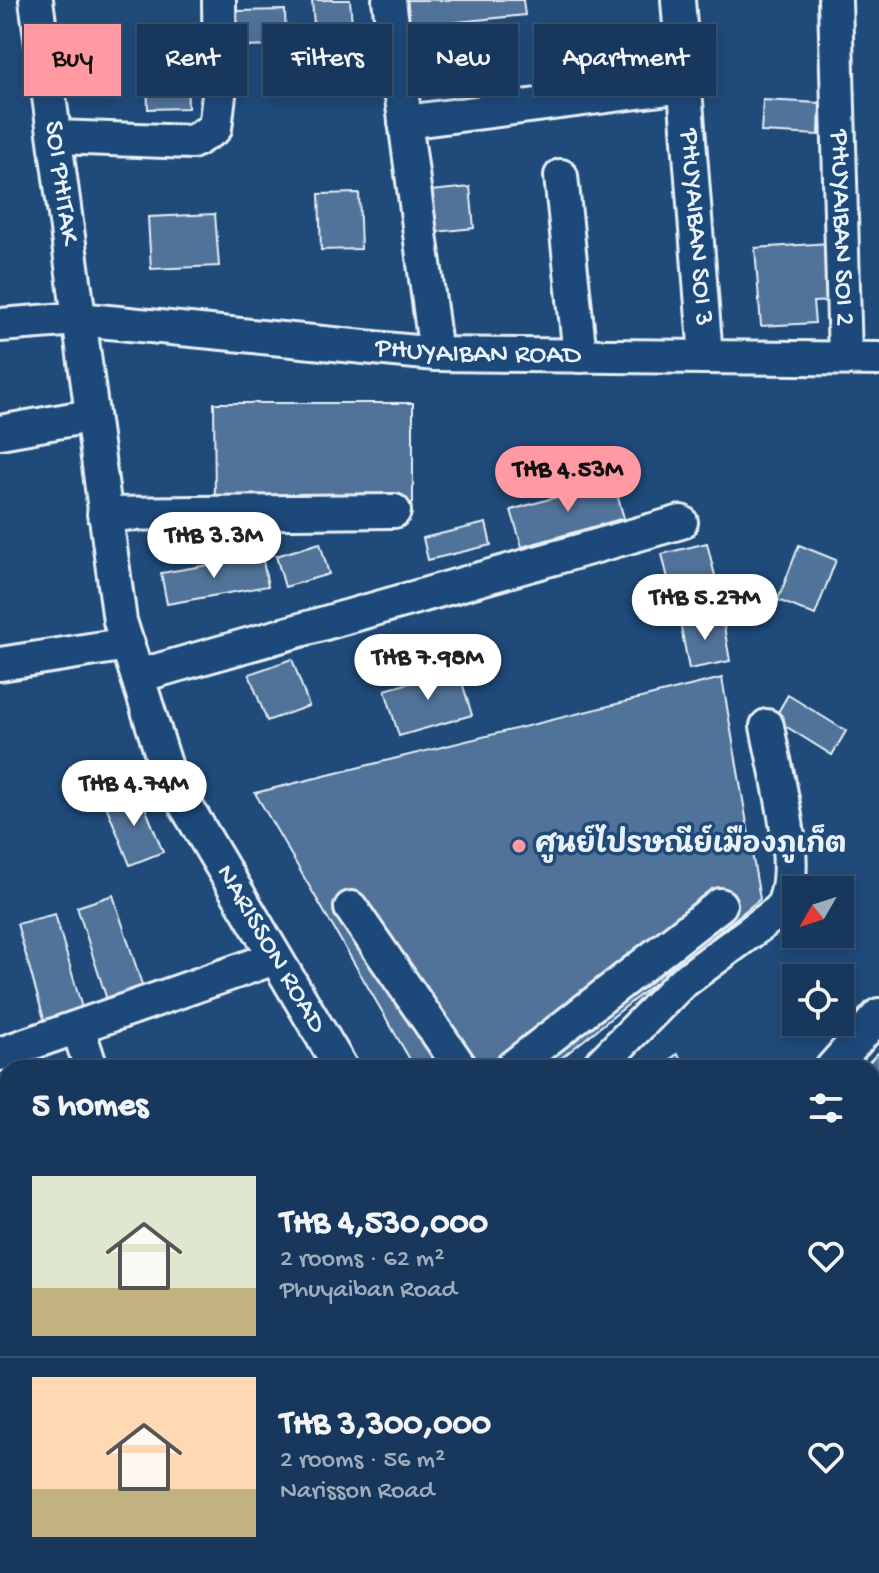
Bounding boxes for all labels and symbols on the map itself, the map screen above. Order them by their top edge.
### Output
street label: SOI PHITAK [36,119,86,249]
street label: PHUYAIBAN SOI 3 [672,127,720,327]
street label: PHUYAIBAN SOI 2 [822,128,861,327]
street label: PHUYAIBAN ROAD [373,332,582,372]
pin: THB 4.53M [476,446,660,514]
pin: THB 3.3M [131,512,297,580]
pin: THB 5.27M [613,574,797,642]
pin: THB 7.98M [336,634,520,702]
pin: THB 4.74M [42,760,226,828]
place label: ศูนย์ไปรษณีย์เมืองภูเก็ต [535,824,846,863]
marker: ศูนย์ไปรษณีย์เมืองภูเก็ต [510,837,528,855]
street label: NARISSON ROAD [208,859,334,1040]
north arrow [782,876,854,948]

